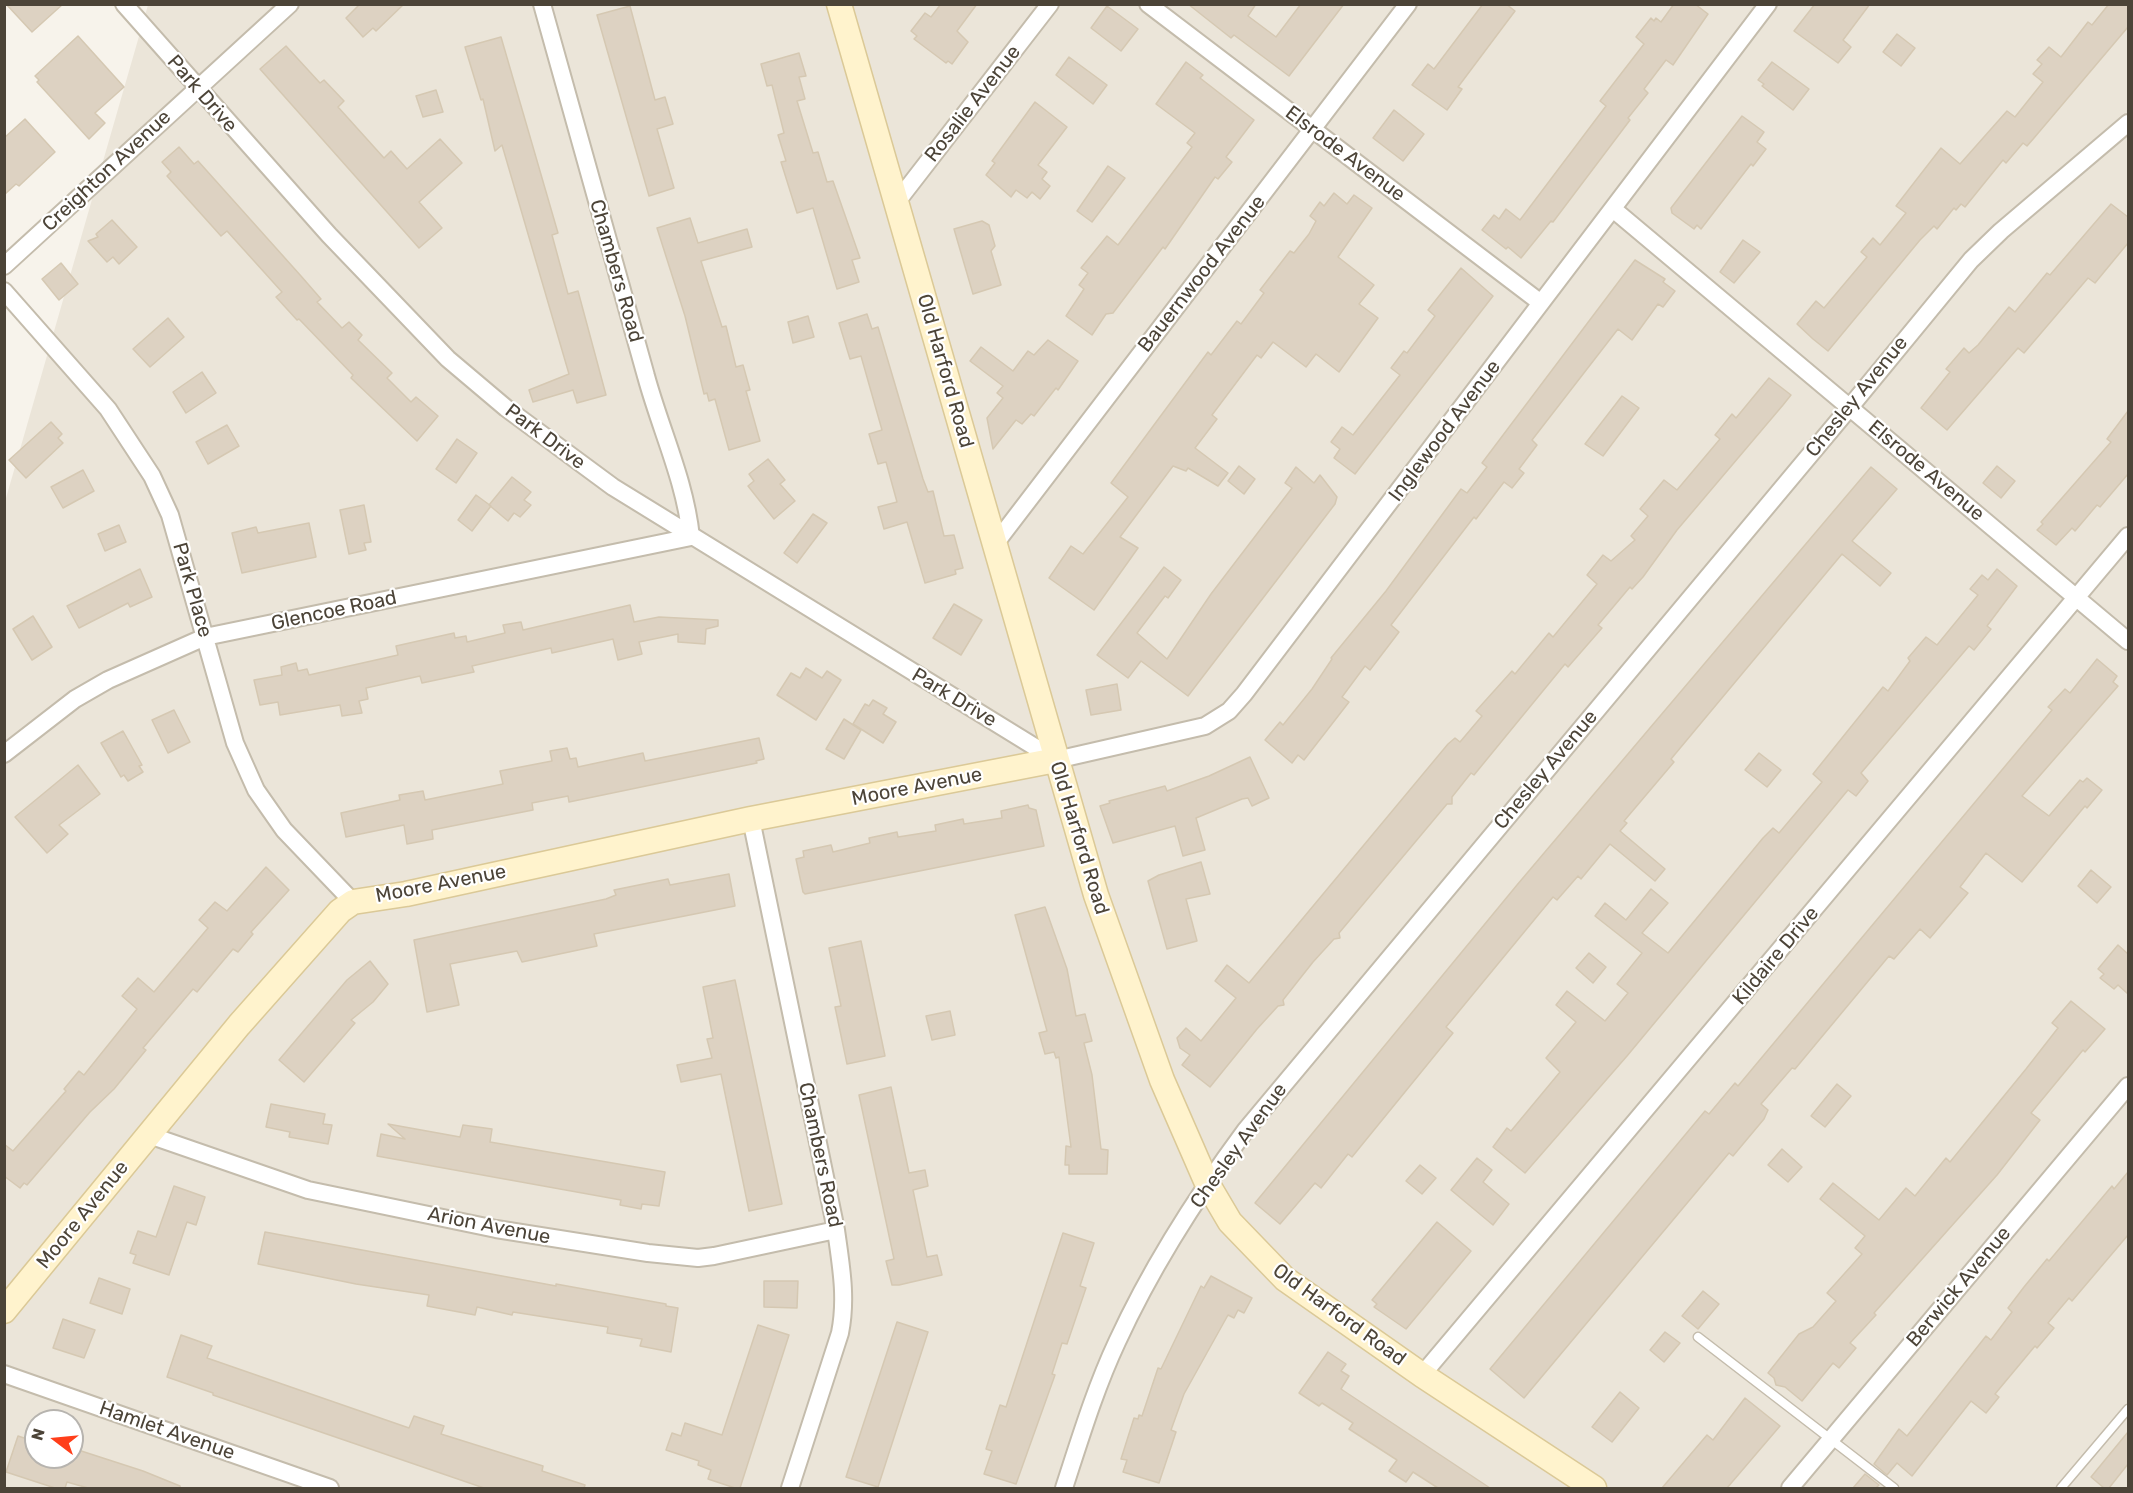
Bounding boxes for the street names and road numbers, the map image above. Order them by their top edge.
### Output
street label: Rosalie Avenue [920,41,1026,167]
street label: Park Drive [162,50,242,138]
street label: Elsrode Avenue [1280,101,1410,207]
street label: Creighton Avenue [38,105,176,237]
street label: Bauernwood Avenue [1133,191,1271,357]
street label: Chambers Road [584,197,648,345]
street label: Old Harford Road [912,291,978,451]
street label: Chesley Avenue [1801,332,1913,462]
street label: Inglewood Avenue [1384,356,1506,506]
street label: Park Drive [500,399,590,475]
street label: Elsrode Avenue [1863,415,1989,527]
street label: Park Place [167,540,217,640]
street label: Glencoe Road [269,586,399,636]
street label: Park Drive [907,663,1001,733]
street label: Chesley Avenue [1489,705,1603,835]
street label: Old Harford Road [1044,759,1114,917]
street label: Moore Avenue [850,763,984,811]
street label: Moore Avenue [374,860,508,908]
street label: Kildaire Drive [1728,902,1824,1010]
street label: Chesley Avenue [1186,1079,1292,1213]
street label: Chambers Road [793,1080,847,1230]
street label: Moore Avenue [32,1156,134,1274]
street label: Arion Avenue [426,1202,552,1250]
street label: Berwick Avenue [1902,1222,2016,1352]
street label: Old Harford Road [1268,1259,1410,1371]
street label: Hamlet Avenue [96,1397,238,1465]

